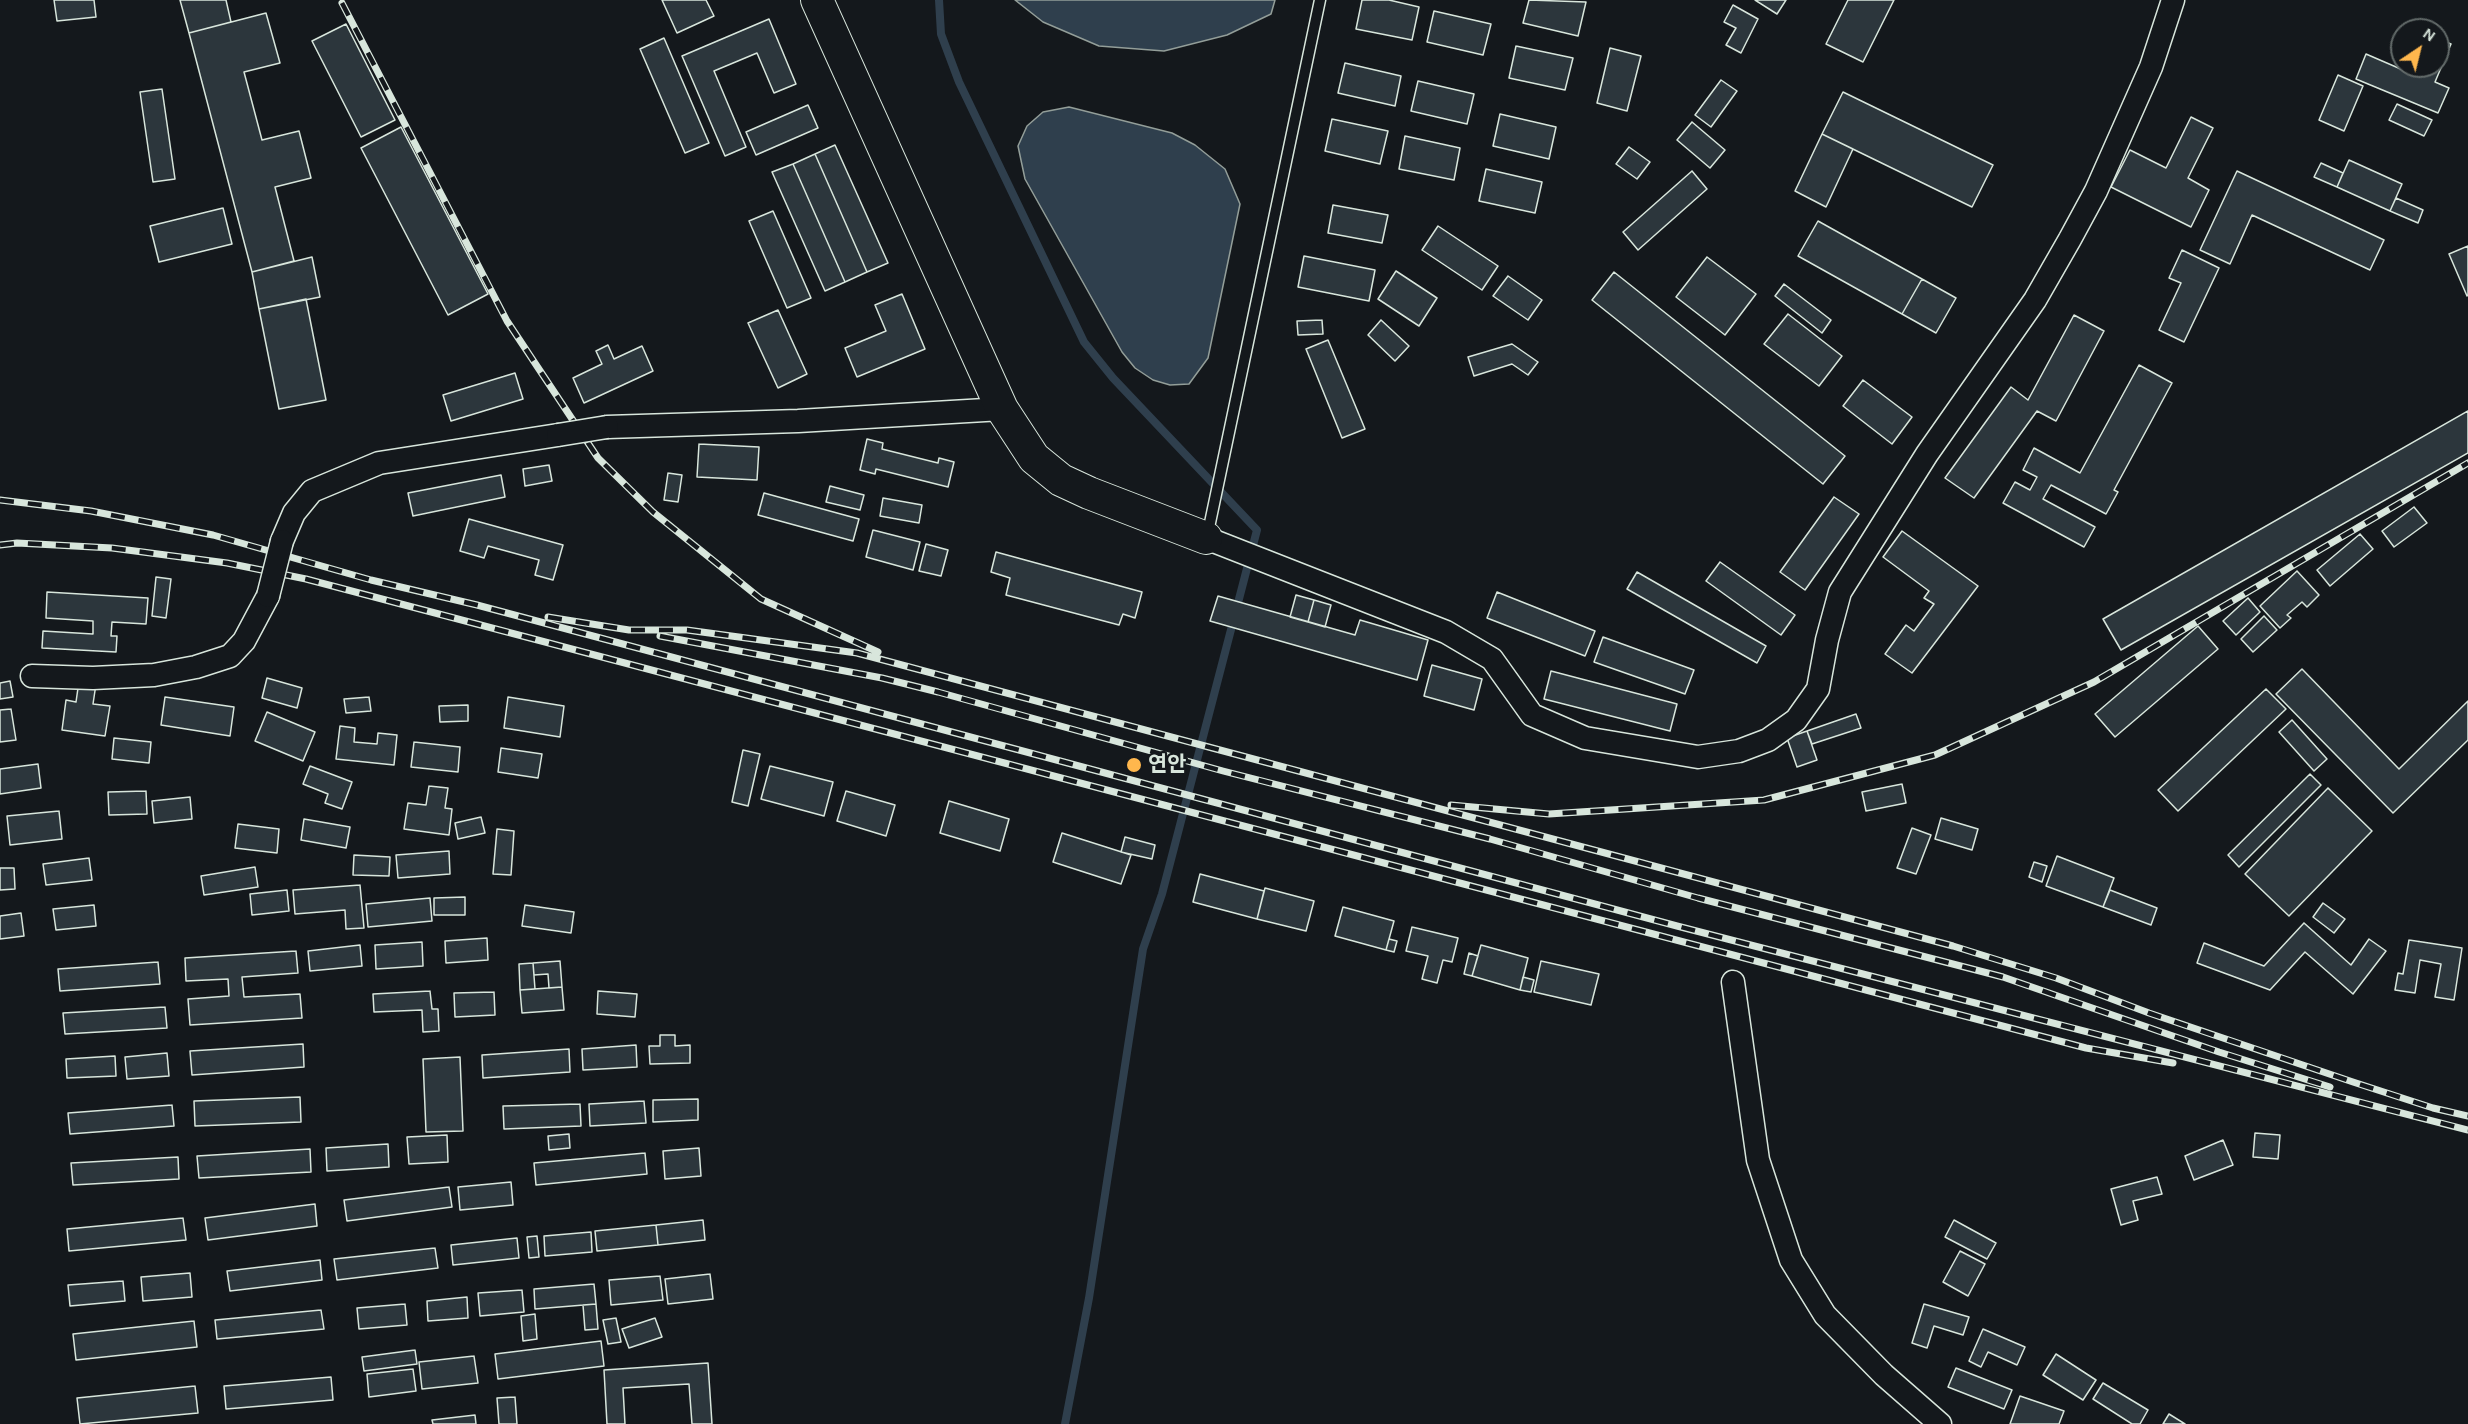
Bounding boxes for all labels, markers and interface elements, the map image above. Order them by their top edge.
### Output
north arrow [2390,18,2450,78]
text: N [2419,23,2440,46]
place label: 연안 [1148,752,1187,778]
marker: 연안 [1125,756,1143,774]

